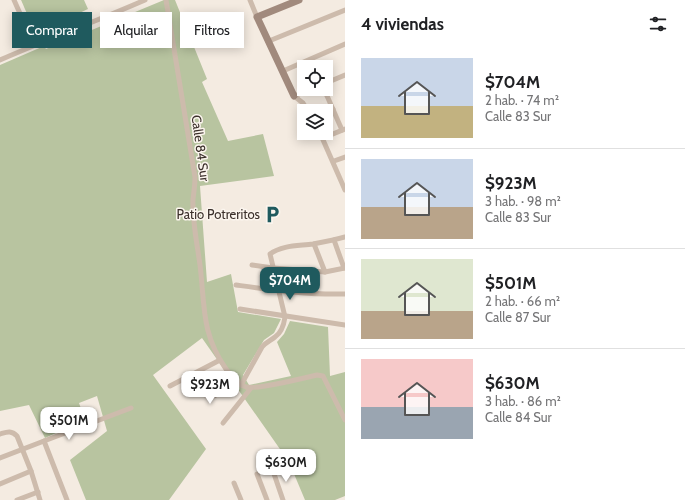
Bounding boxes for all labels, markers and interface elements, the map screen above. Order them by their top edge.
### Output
chip: Comprar [12,12,92,48]
chip: Alquilar [100,12,172,48]
chip: Filtros [180,12,244,48]
icon: filters [647,13,669,35]
text: 4 viviendas [361,14,444,34]
map controls [297,60,333,140]
button: locate [297,60,333,96]
text: $704M [485,72,540,92]
icon: home [393,74,441,122]
text: 2 hab. · 74 m² [485,92,559,108]
button: layers [297,104,333,140]
text: Calle 83 Sur [485,108,551,124]
street label: Calle 84 Sur [188,114,214,183]
text: $923M [485,173,537,193]
icon: home [393,175,441,223]
text: 3 hab. · 98 m² [485,193,561,209]
parking icon: Patio Potreritos [263,204,283,224]
place label: Patio Potreritos [176,206,261,222]
text: Calle 83 Sur [485,209,551,225]
pin: $704M [262,267,318,301]
text: $704M [269,272,311,288]
text: $501M [485,273,536,293]
icon: home [393,275,441,323]
text: 2 hab. · 66 m² [485,293,560,309]
text: Calle 87 Sur [485,309,551,325]
pin: $923M [182,371,238,405]
text: $630M [485,373,540,393]
icon: home [393,375,441,423]
text: $923M [190,376,230,392]
text: 3 hab. · 86 m² [485,393,561,409]
pin: $501M [41,407,97,441]
text: Calle 84 Sur [485,409,552,425]
text: $501M [49,412,89,428]
pin: $630M [258,449,314,483]
text: $630M [265,454,307,470]

